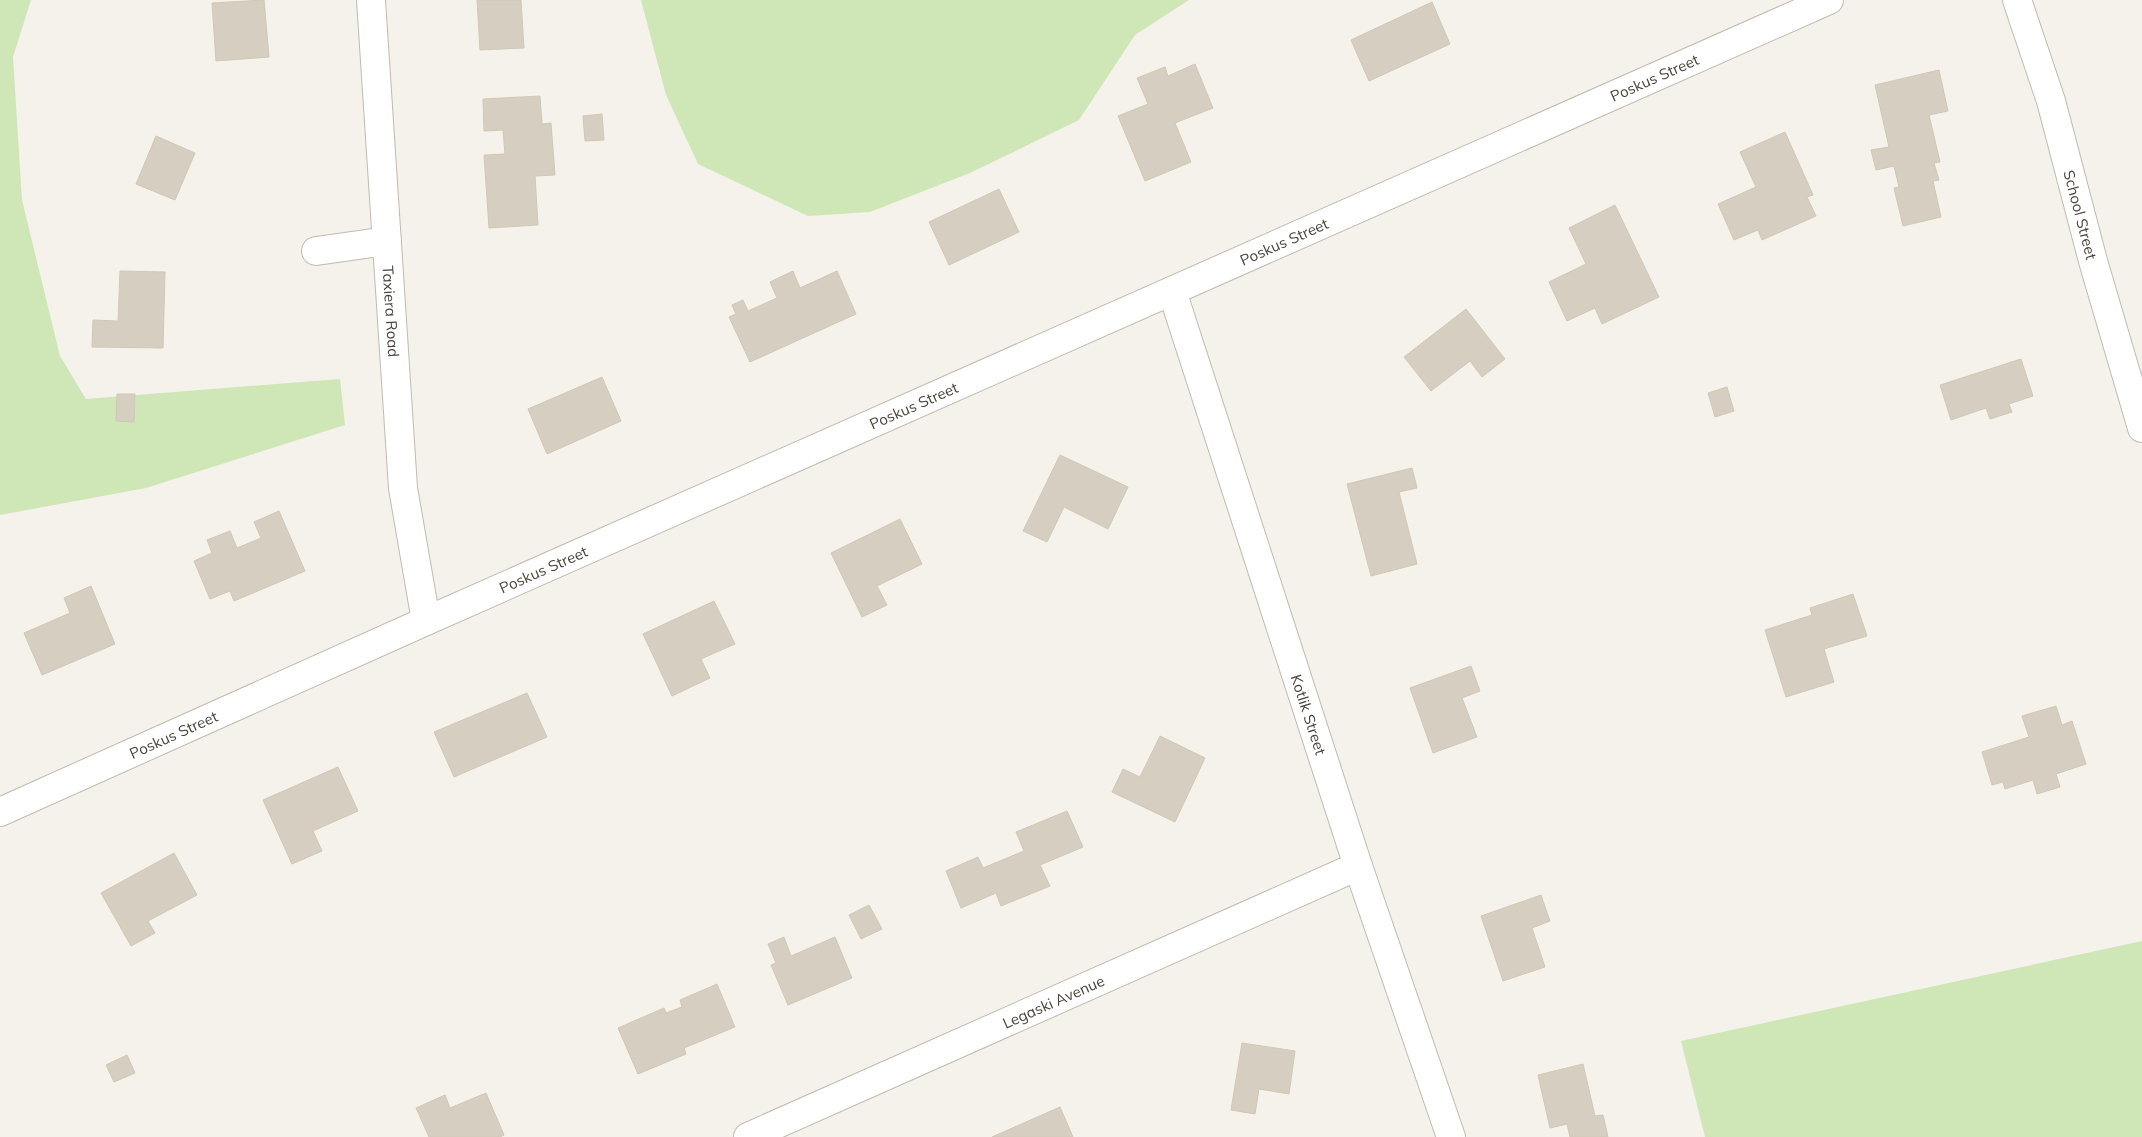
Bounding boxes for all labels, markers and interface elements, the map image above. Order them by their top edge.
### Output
street label: Poskus Street [1607,49,1701,105]
street label: School Street [2060,168,2102,261]
street label: Poskus Street [1237,213,1331,269]
street label: Taxiera Road [379,265,404,358]
street label: Poskus Street [866,377,961,433]
street label: Poskus Street [496,541,590,597]
street label: Kotlik Street [1287,672,1331,757]
street label: Poskus Street [126,706,221,762]
street label: Legaski Avenue [999,971,1107,1032]

